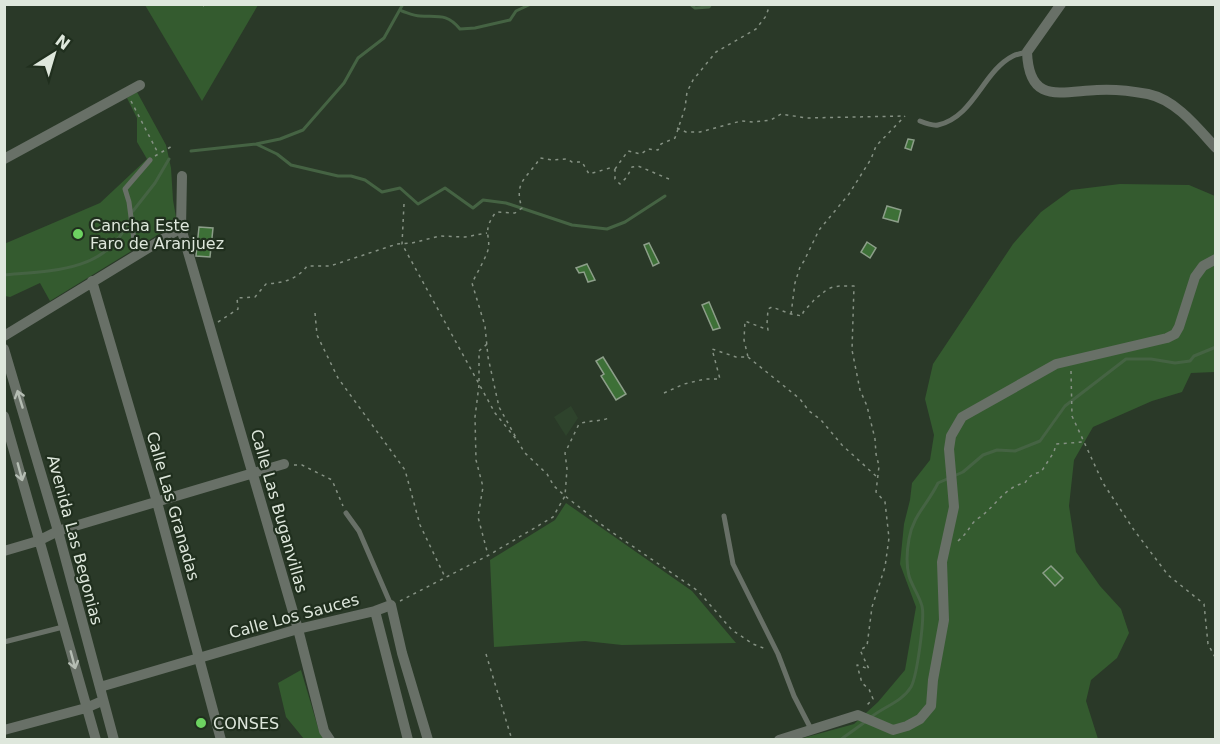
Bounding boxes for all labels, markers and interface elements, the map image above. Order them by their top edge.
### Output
north arrow [24,24,84,84]
text: N [52,31,74,54]
place label: Cancha Este Faro de Aranjuez [90,216,224,253]
marker: Cancha Este Faro de Aranjuez [71,227,85,241]
one-way arrow [13,390,24,409]
street label: Calle Las Buganvillas [247,427,311,595]
street label: Calle Las Granadas [143,429,203,583]
street label: Avenida Las Begonias [43,453,107,627]
one-way arrow [15,462,26,481]
street label: Calle Los Sauces [227,590,361,642]
one-way arrow [68,650,80,669]
place label: CONSES [213,714,279,733]
marker: CONSES [194,716,208,730]

